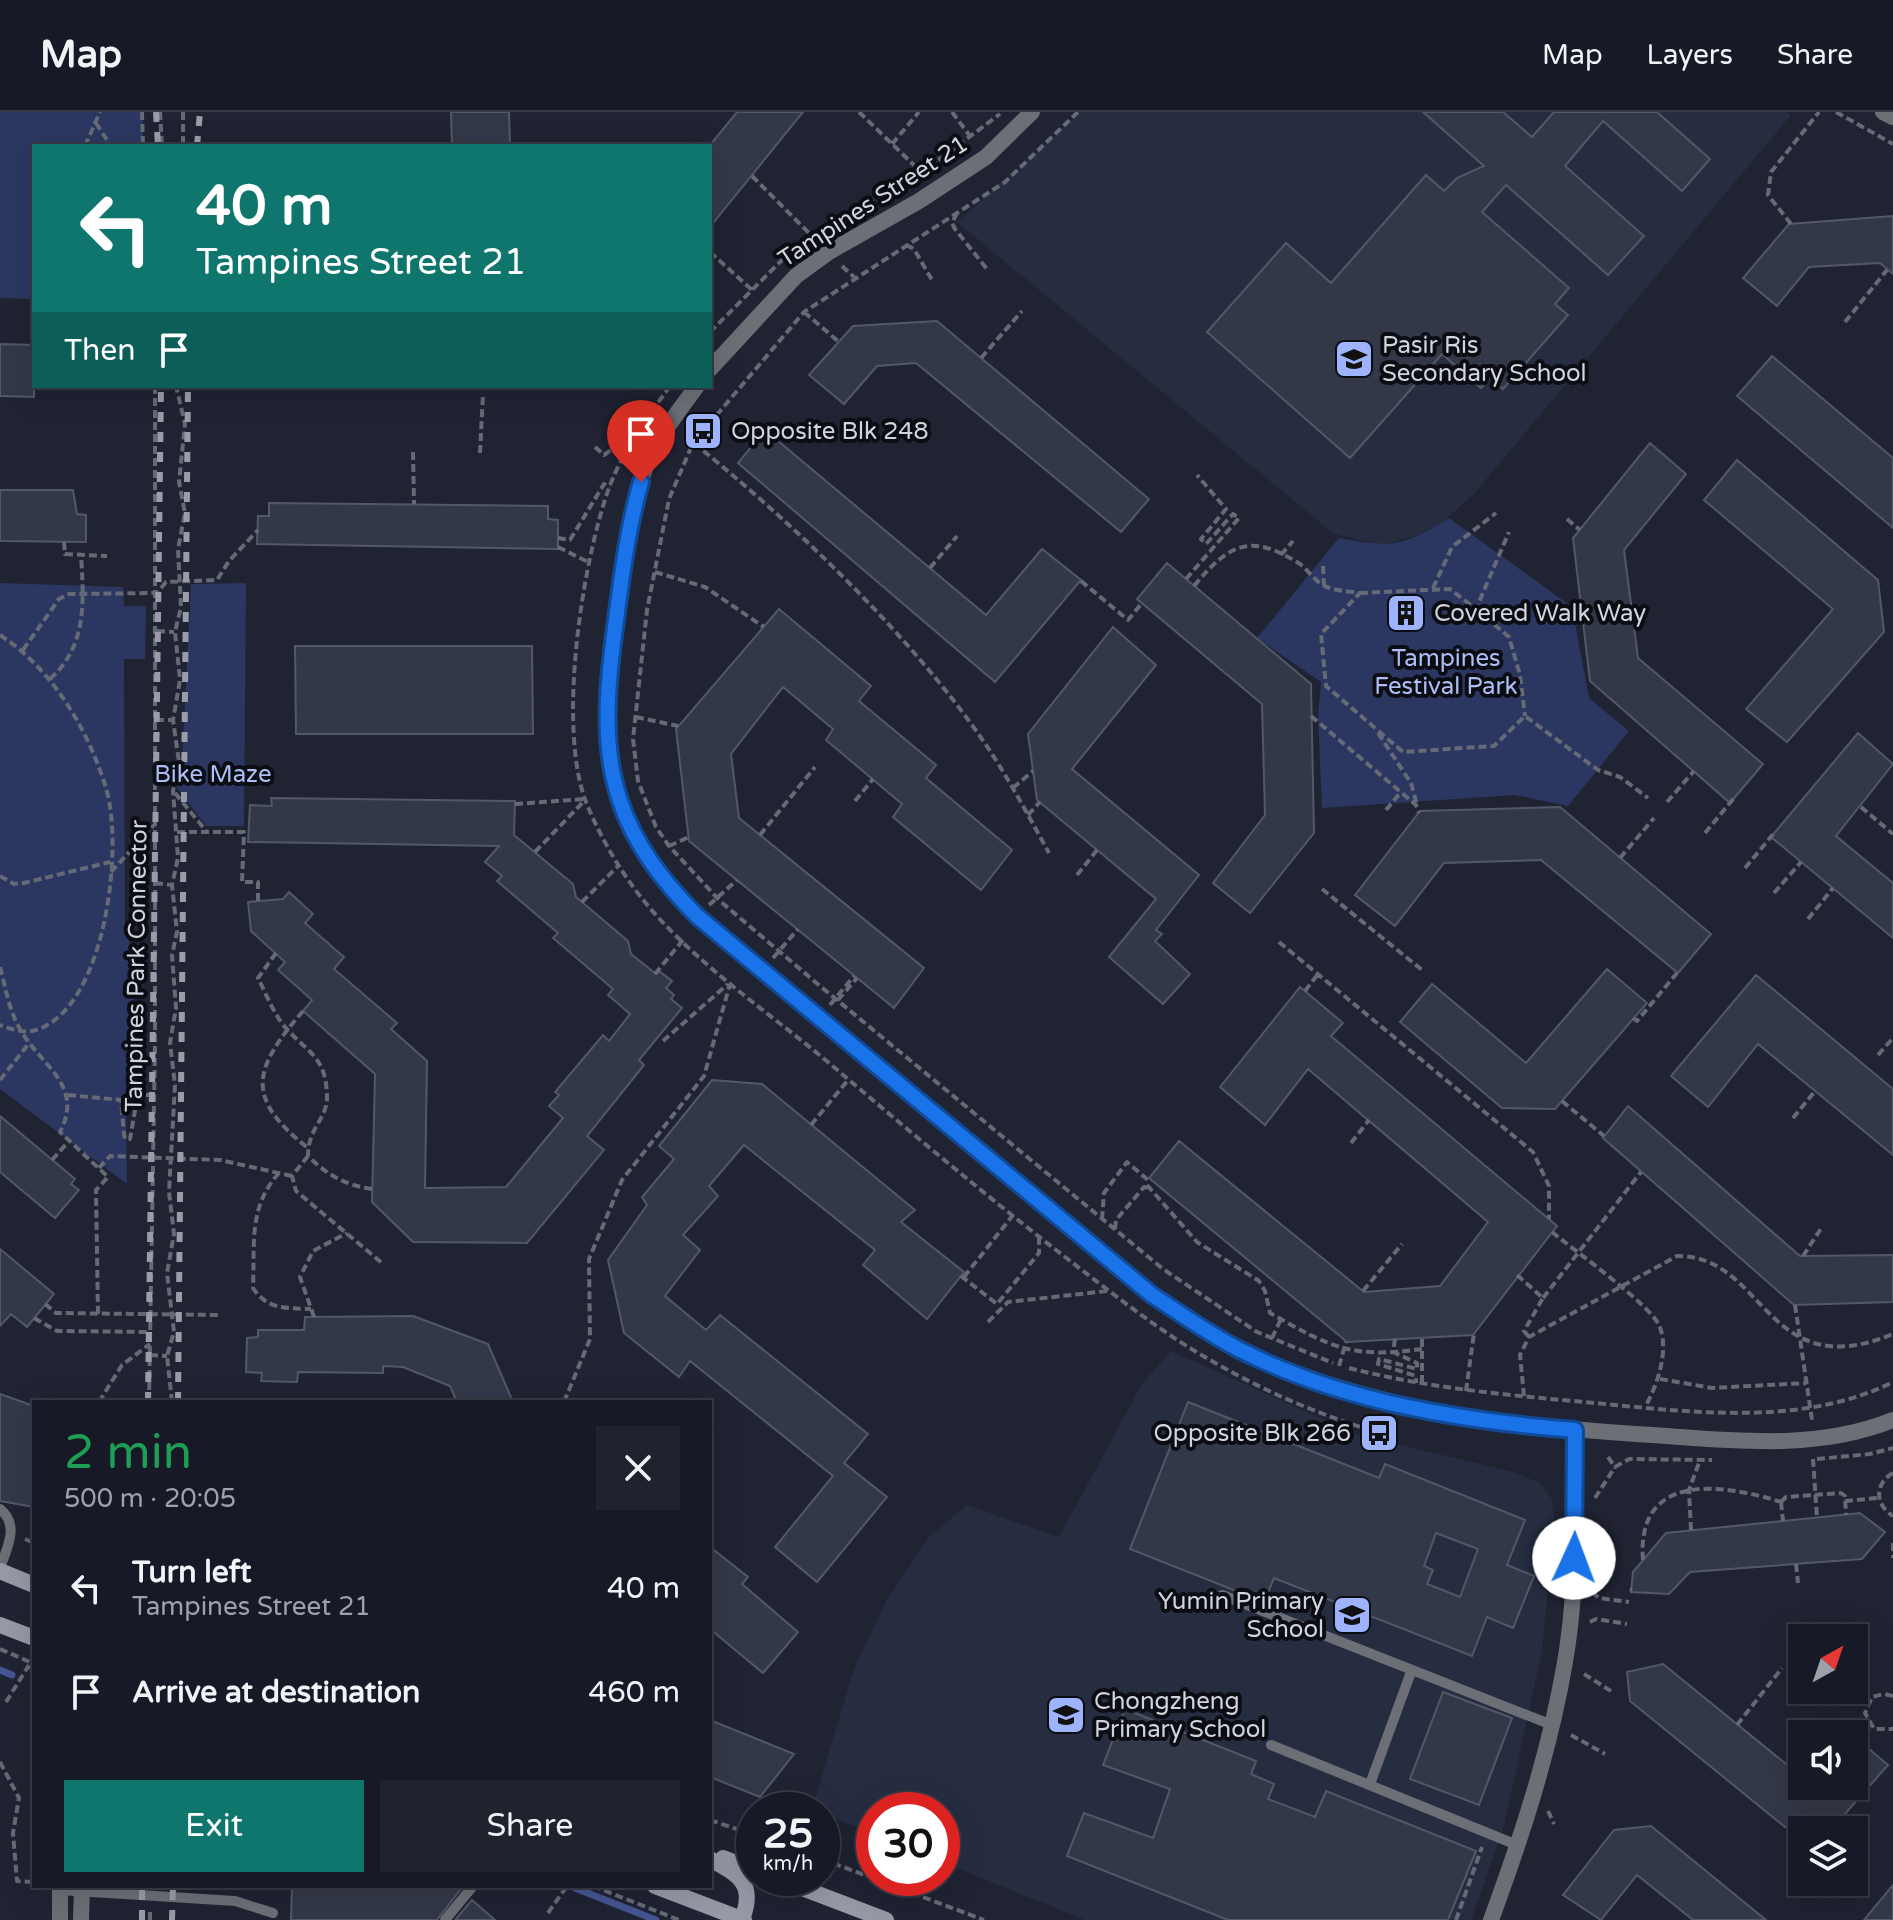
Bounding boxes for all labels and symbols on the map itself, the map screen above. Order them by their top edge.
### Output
street label: Tampines Street 21 [773,129,974,274]
place label: Pasir Ris Secondary School [1382,331,1587,388]
school or university icon: Pasir Ris Secondary School [1333,338,1375,380]
pin [607,400,675,482]
bus stop icon: Opposite Blk 248 [682,410,724,452]
place label: Opposite Blk 248 [731,417,928,446]
building icon: Covered Walk Way [1385,592,1427,634]
place label: Covered Walk Way [1434,599,1646,628]
park label: Tampines Festival Park [1374,644,1518,701]
park label: Bike Maze [154,760,272,789]
street label: Tampines Park Connector [119,819,154,1112]
bus stop icon: Opposite Blk 266 [1358,1412,1400,1454]
place label: Opposite Blk 266 [1154,1419,1351,1448]
position arrow [1532,1516,1616,1600]
place label: Yumin Primary School [1158,1587,1324,1644]
school or university icon: Yumin Primary School [1331,1594,1373,1636]
north arrow [1788,1624,1868,1704]
place label: Chongzheng Primary School [1094,1687,1266,1744]
school or university icon: Chongzheng Primary School [1045,1694,1087,1736]
speed limit sign: 30 [856,1792,960,1896]

